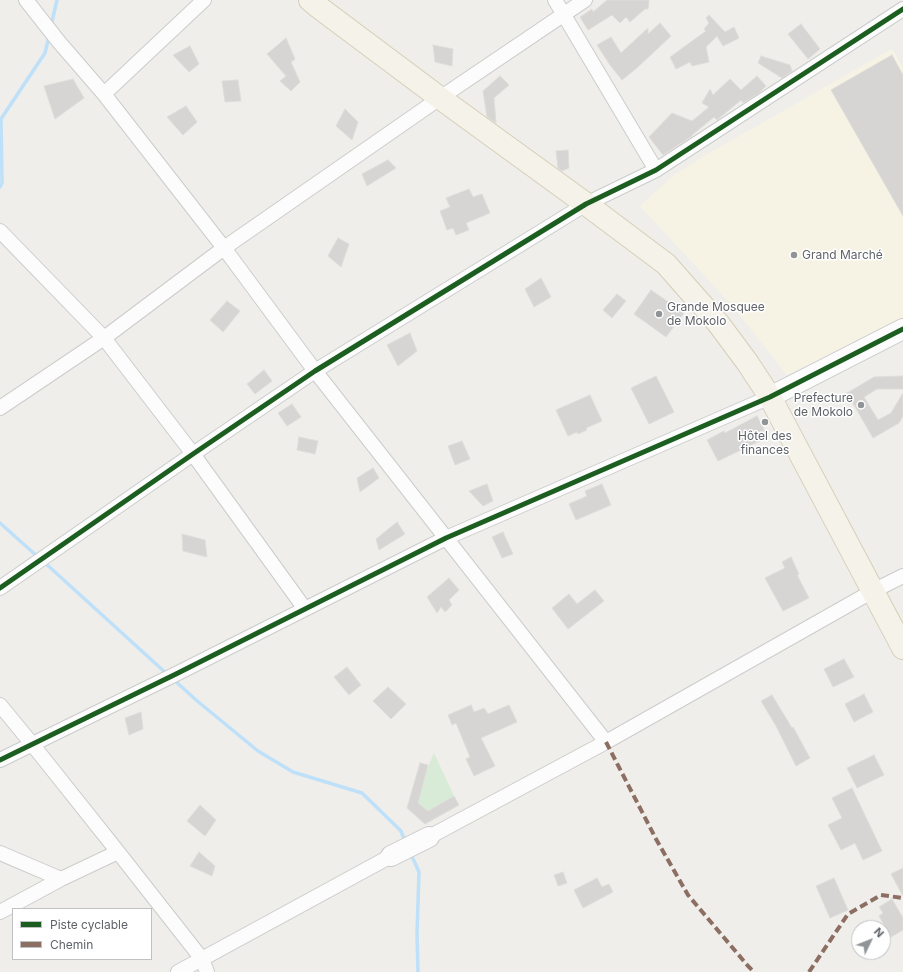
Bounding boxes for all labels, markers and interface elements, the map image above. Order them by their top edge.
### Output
place label: Grand Marché [802,248,883,262]
marker: Grand Marché [789,250,799,260]
place label: Grande Mosquee de Mokolo [667,300,765,328]
marker: Grande Mosquee de Mokolo [654,309,664,319]
place label: Prefecture de Mokolo [794,391,853,419]
marker: Prefecture de Mokolo [856,400,866,410]
marker: Hôtel des finances [760,417,770,427]
place label: Hôtel des finances [738,429,792,457]
legend [12,908,152,960]
text: Piste cyclable [50,917,128,932]
north arrow [851,920,891,960]
text: N [871,925,887,940]
text: Chemin [50,937,93,952]

